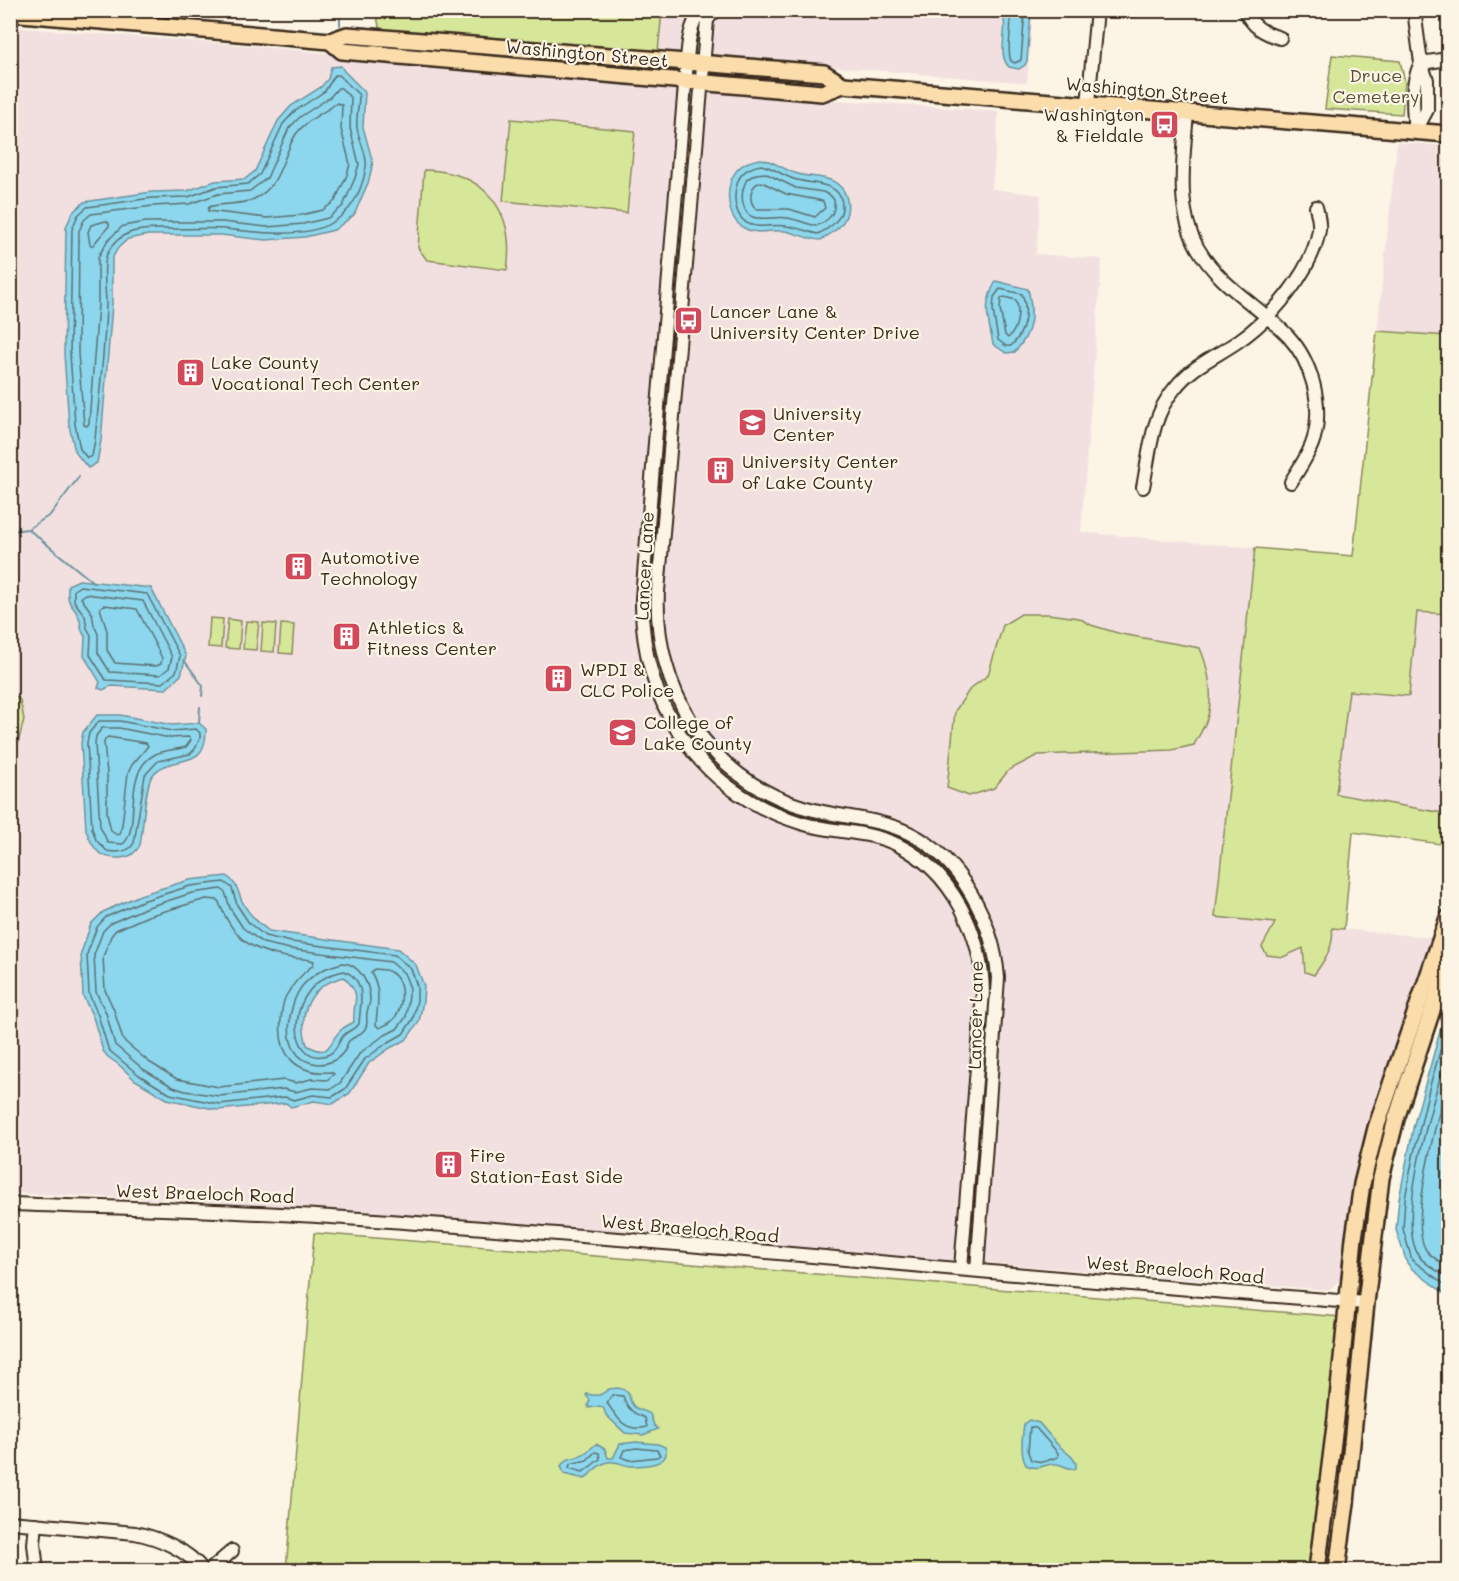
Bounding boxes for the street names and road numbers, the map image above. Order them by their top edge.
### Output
street label: Washington Street [505,34,669,72]
street label: Washington Street [1065,71,1229,109]
street label: Lancer Lane [629,511,659,621]
street label: Lancer Lane [962,960,988,1070]
street label: West Braeloch Road [115,1178,295,1208]
street label: West Braeloch Road [600,1208,780,1248]
street label: West Braeloch Road [1085,1249,1265,1289]

